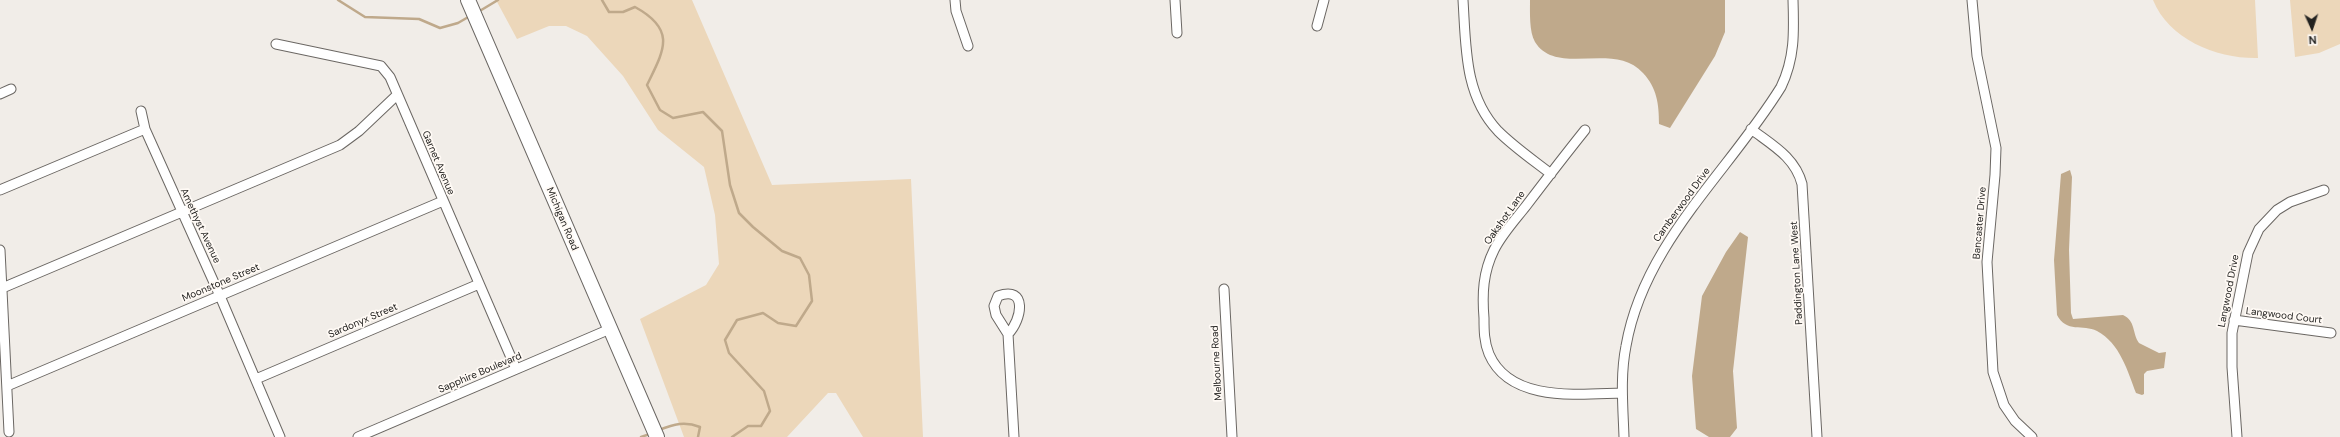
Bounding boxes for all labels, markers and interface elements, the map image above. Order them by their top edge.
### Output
north arrow [2292,8,2332,48]
text: N [2308,33,2317,47]
street label: Garnet Avenue [419,129,457,197]
street label: Camberwood Drive [1651,165,1713,245]
street label: Michigan Road [543,186,581,252]
street label: Bancaster Drive [1971,186,1989,260]
street label: Amethyst Avenue [177,187,223,265]
street label: Oakshot Lane [1482,189,1528,247]
street label: Paddington Lane West [1788,221,1806,325]
street label: Langwood Drive [2216,254,2242,328]
street label: Moonstone Street [180,261,262,305]
street label: Sardonyx Street [327,301,399,341]
street label: Langwood Court [2245,305,2323,327]
street label: Melbourne Road [1209,325,1225,401]
street label: Sapphire Boulevard [437,350,523,396]

